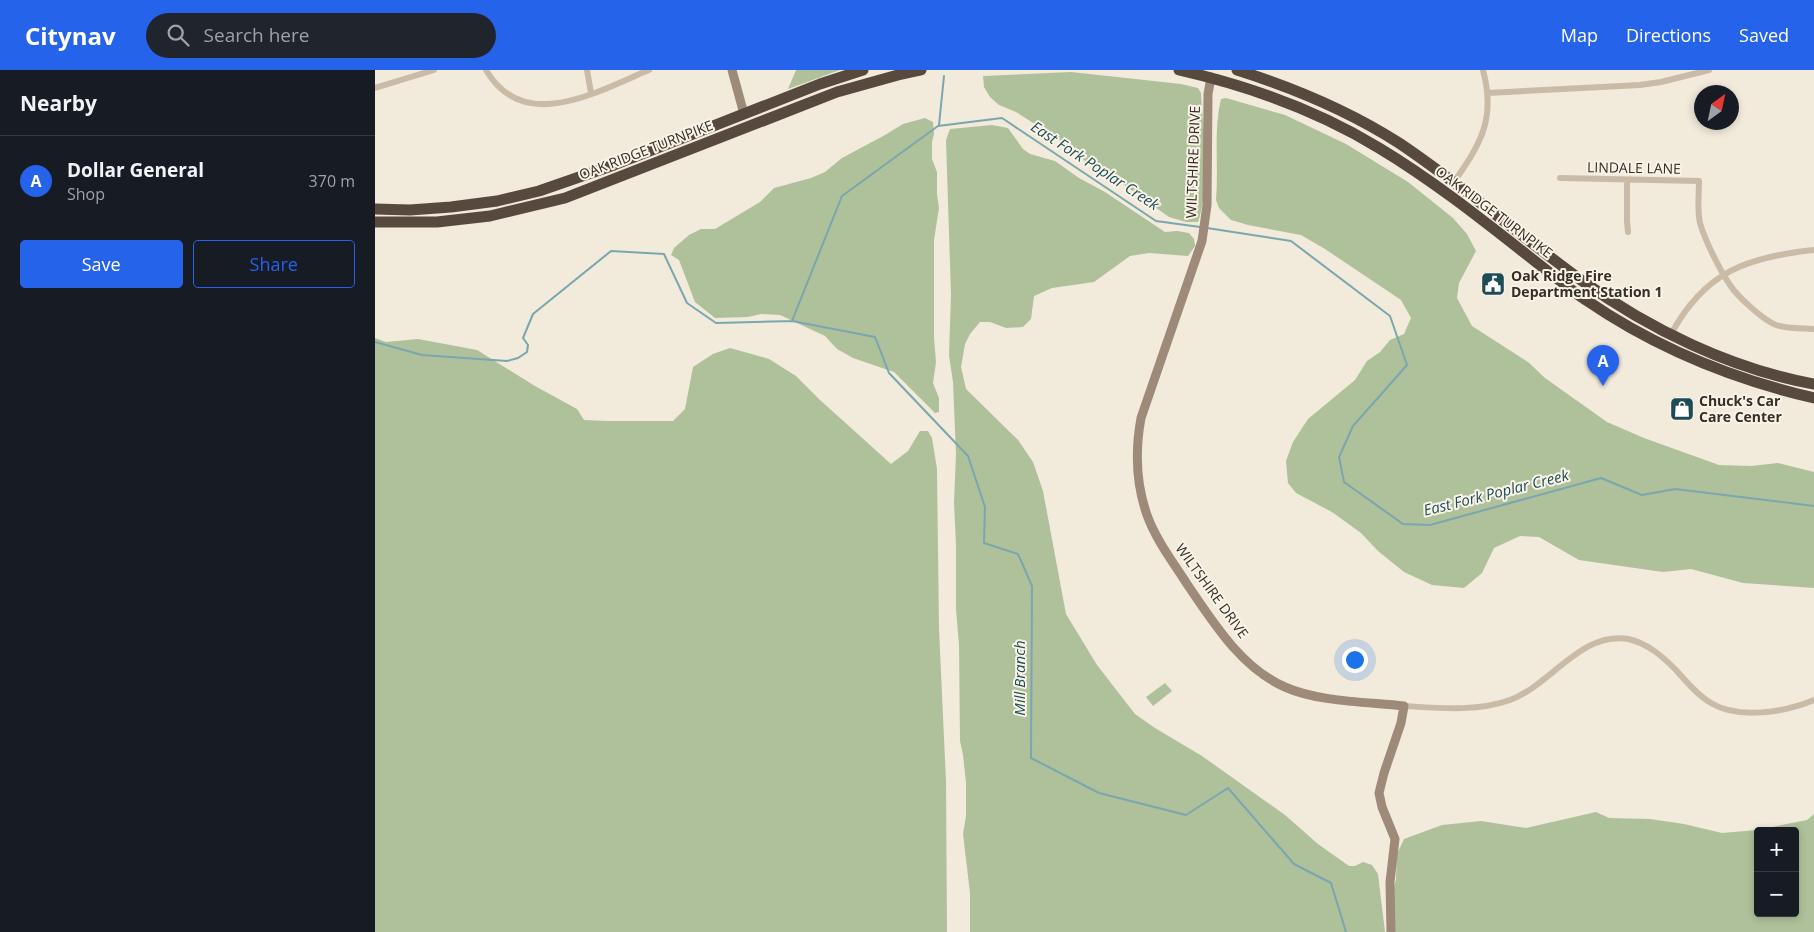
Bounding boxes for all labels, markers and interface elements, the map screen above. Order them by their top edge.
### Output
search box [146,13,496,58]
text: Citynav [25,19,116,52]
icon: search [164,21,192,49]
text: Search here [204,22,309,48]
text: Map [1561,23,1598,47]
text: Directions [1626,23,1711,47]
text: Saved [1739,23,1789,47]
north arrow [1694,85,1739,130]
text: Nearby [20,89,97,117]
street label: WILTSHIRE DRIVE [1181,105,1204,219]
street label: OAK RIDGE TURNPIKE [576,115,716,184]
water label: East Fork Poplar Creek [1028,116,1164,214]
text: Dollar General [67,157,204,183]
street label: LINDALE LANE [1587,157,1681,178]
street label: OAK RIDGE TURNPIKE [1432,161,1557,262]
text: A [30,170,42,192]
text: 370 m [309,170,355,192]
text: Shop [67,183,105,205]
button: Save [20,240,183,288]
button: Share [193,240,355,288]
place label: Oak Ridge Fire Department Station 1 [1511,266,1662,301]
public building icon: Oak Ridge Fire Department Station 1 [1480,271,1506,297]
pin: A [1587,345,1619,386]
place label: Chuck's Car Care Center [1699,391,1782,426]
shop icon: Chuck's Car Care Center [1669,396,1695,422]
water label: East Fork Poplar Creek [1421,464,1571,520]
street label: WILTSHIRE DRIVE [1172,540,1253,642]
water label: Mill Branch [1009,640,1029,716]
your location [1342,647,1368,673]
map controls [1754,827,1799,917]
button: + [1754,827,1799,872]
button: − [1754,872,1799,917]

